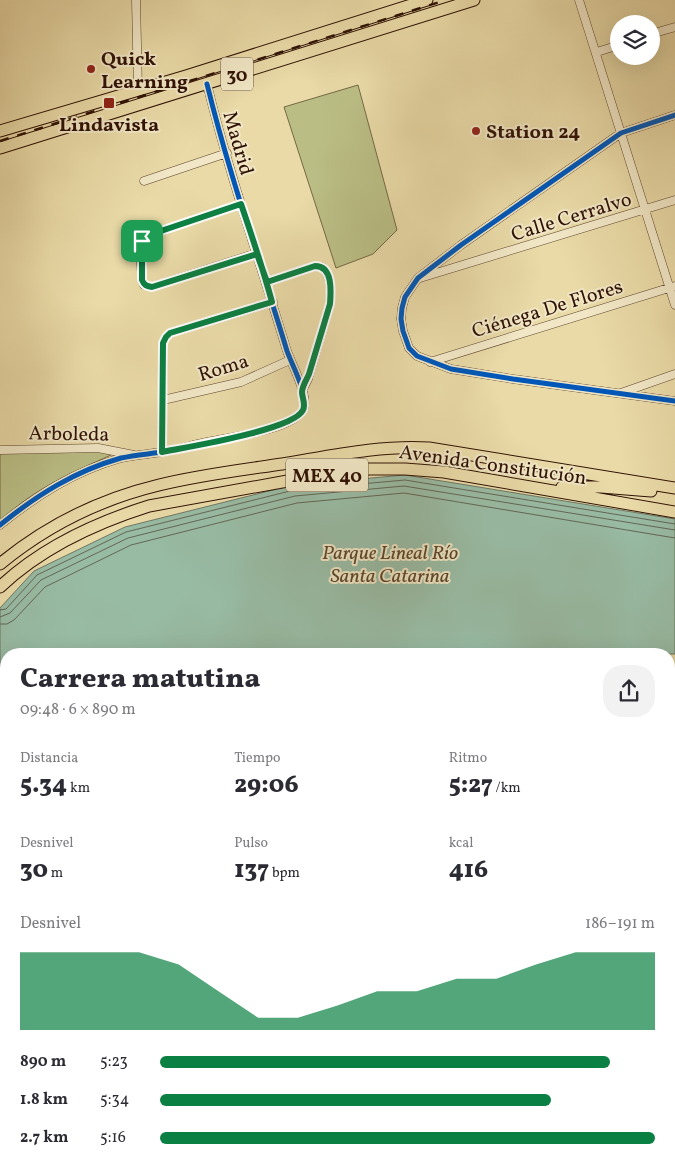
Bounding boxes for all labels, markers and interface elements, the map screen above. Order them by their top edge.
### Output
map controls [610,15,660,65]
button: layers [610,15,660,65]
place label: Quick Learning [101,46,188,97]
road number: 30 [221,58,253,90]
marker: Quick Learning [85,63,97,75]
marker: Lindavista [102,96,116,110]
street label: Madrid [215,108,260,179]
place label: Lindavista [59,112,159,140]
place label: Station 24 [486,119,580,147]
marker: Station 24 [470,125,482,137]
street label: Calle Cerralvo [508,186,635,250]
pin [121,220,163,262]
icon: arrive [128,227,156,255]
street label: Ciénega De Flores [469,274,627,346]
street label: Roma [195,348,252,390]
street label: Arboleda [28,420,110,450]
street label: Avenida Constitución [397,439,588,493]
road number: MEX 40 [286,458,368,492]
park label: Parque Lineal Río Santa Catarina [322,540,458,591]
text: Carrera matutina [20,660,260,699]
button: share [603,665,655,717]
text: 09:48 · 6 × 890 m [20,699,136,721]
text: Distancia [20,749,78,768]
text: Tiempo [234,749,281,768]
text: Ritmo [449,749,487,768]
text: 5.34 [20,768,67,803]
text: 29:06 [234,768,299,803]
text: 5:27 [449,768,493,803]
text: km [67,779,90,798]
text: /km [493,779,521,798]
text: Desnivel [20,834,74,853]
text: Pulso [234,834,268,853]
text: kcal [449,834,474,853]
text: 30 [20,853,48,888]
text: 137 [234,853,269,888]
text: 416 [449,853,488,888]
text: m [48,864,63,883]
text: bpm [269,864,300,883]
text: Desnivel [20,913,81,935]
text: 186–191 m [585,913,655,935]
text: 890 m [20,1051,66,1073]
text: 5:23 [100,1051,128,1073]
text: 1.8 km [20,1089,68,1111]
text: 5:34 [100,1089,129,1111]
text: 2.7 km [20,1127,68,1149]
text: 5:16 [100,1127,126,1149]

